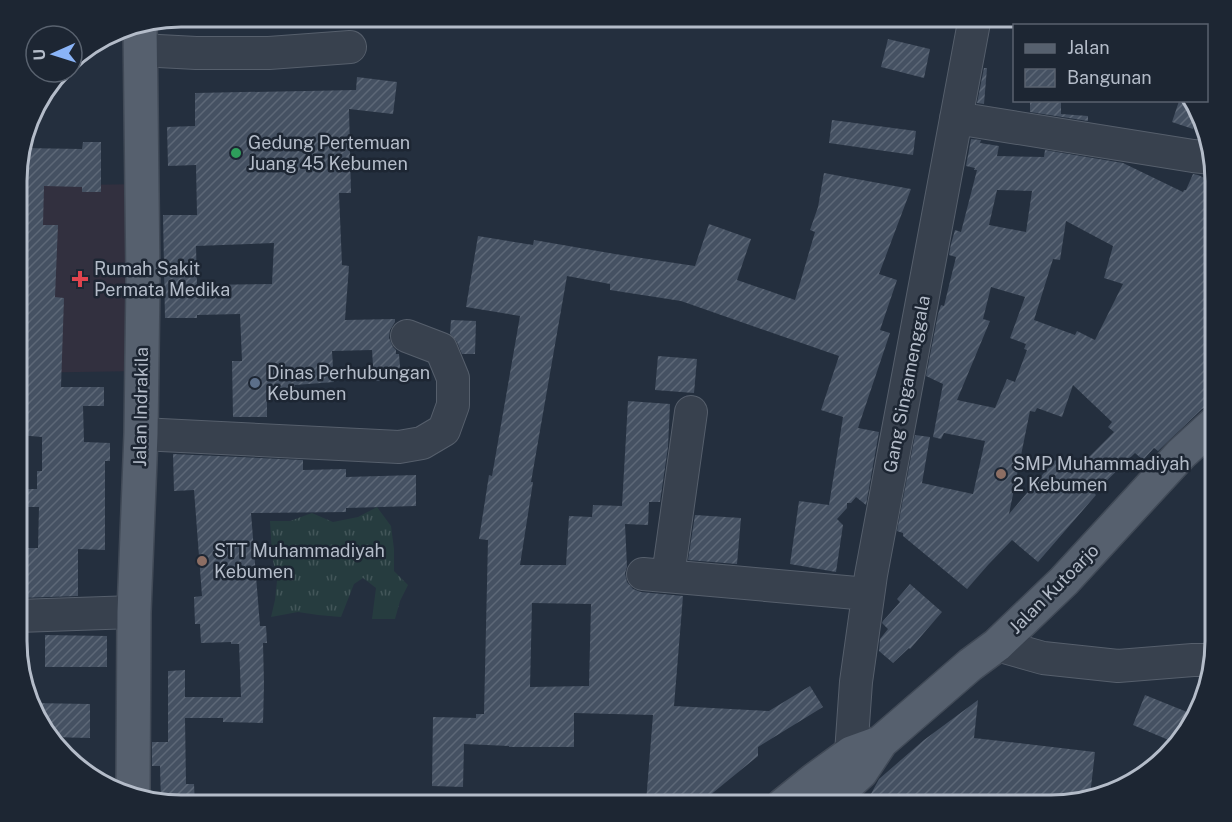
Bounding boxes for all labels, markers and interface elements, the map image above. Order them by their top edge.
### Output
north arrow [24,24,84,84]
legend [1013,24,1208,102]
text: Jalan [1067,37,1110,58]
text: U [30,48,49,61]
text: Bangunan [1067,67,1152,88]
place label: Gedung Pertemuan Juang 45 Kebumen [248,132,410,174]
marker: Gedung Pertemuan Juang 45 Kebumen [229,146,243,160]
place label: Rumah Sakit Permata Medika [94,258,230,300]
marker: Rumah Sakit Permata Medika [71,270,89,288]
street label: Gang Singamenggala [879,293,934,474]
street label: Jalan Indrakila [129,347,152,467]
place label: Dinas Perhubungan Kebumen [267,362,430,404]
marker: Dinas Perhubungan Kebumen [248,376,262,390]
place label: SMP Muhammadiyah 2 Kebumen [1013,453,1190,495]
marker: SMP Muhammadiyah 2 Kebumen [994,467,1008,481]
place label: STT Muhammadiyah Kebumen [214,540,385,582]
street label: Jalan Kutoarjo [1005,540,1103,638]
marker: STT Muhammadiyah Kebumen [195,554,209,568]

